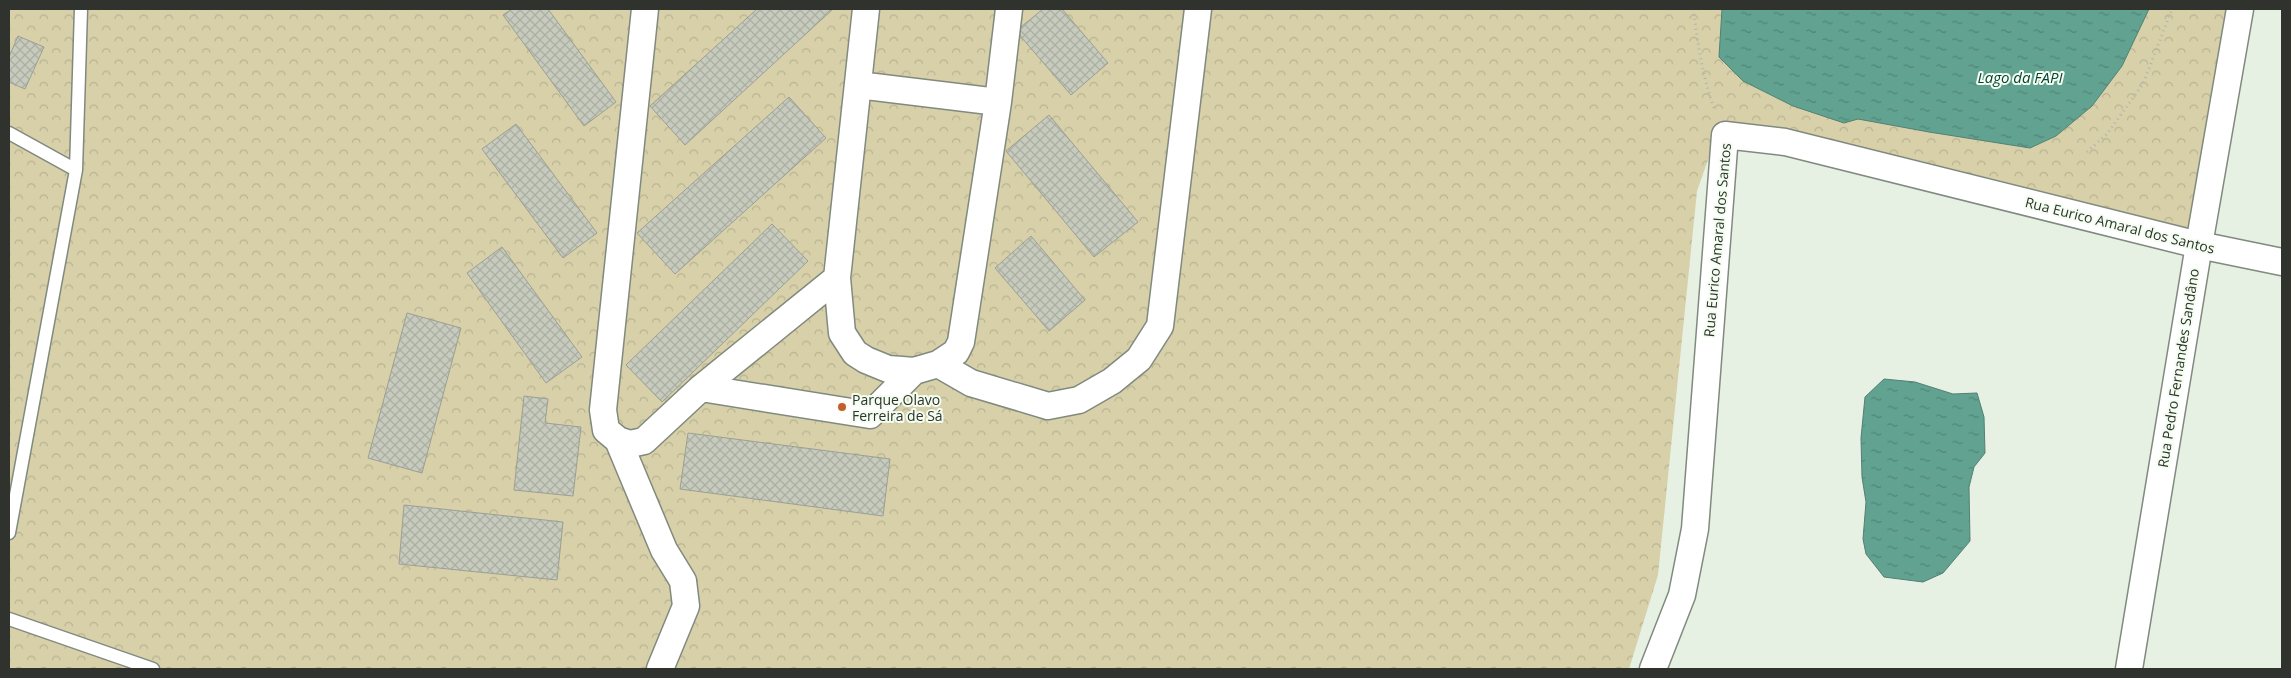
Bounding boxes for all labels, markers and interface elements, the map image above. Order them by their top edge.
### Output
water label: Lago da FAPI [1978,67,2063,87]
street label: Rua Eurico Amaral dos Santos [1699,142,1735,338]
street label: Rua Eurico Amaral dos Santos [2023,192,2217,258]
street label: Rua Pedro Fernandes Sandâno [2153,267,2203,469]
place label: Parque Olavo Ferreira de Sá [852,390,943,425]
marker: Parque Olavo Ferreira de Sá [836,401,848,413]

